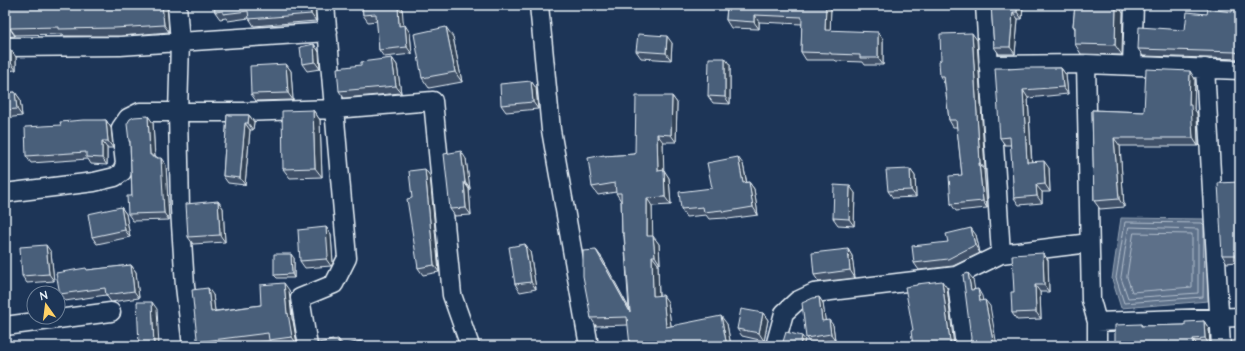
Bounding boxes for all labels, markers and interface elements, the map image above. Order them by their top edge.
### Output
north arrow [26,285,66,325]
text: N [39,288,49,304]

